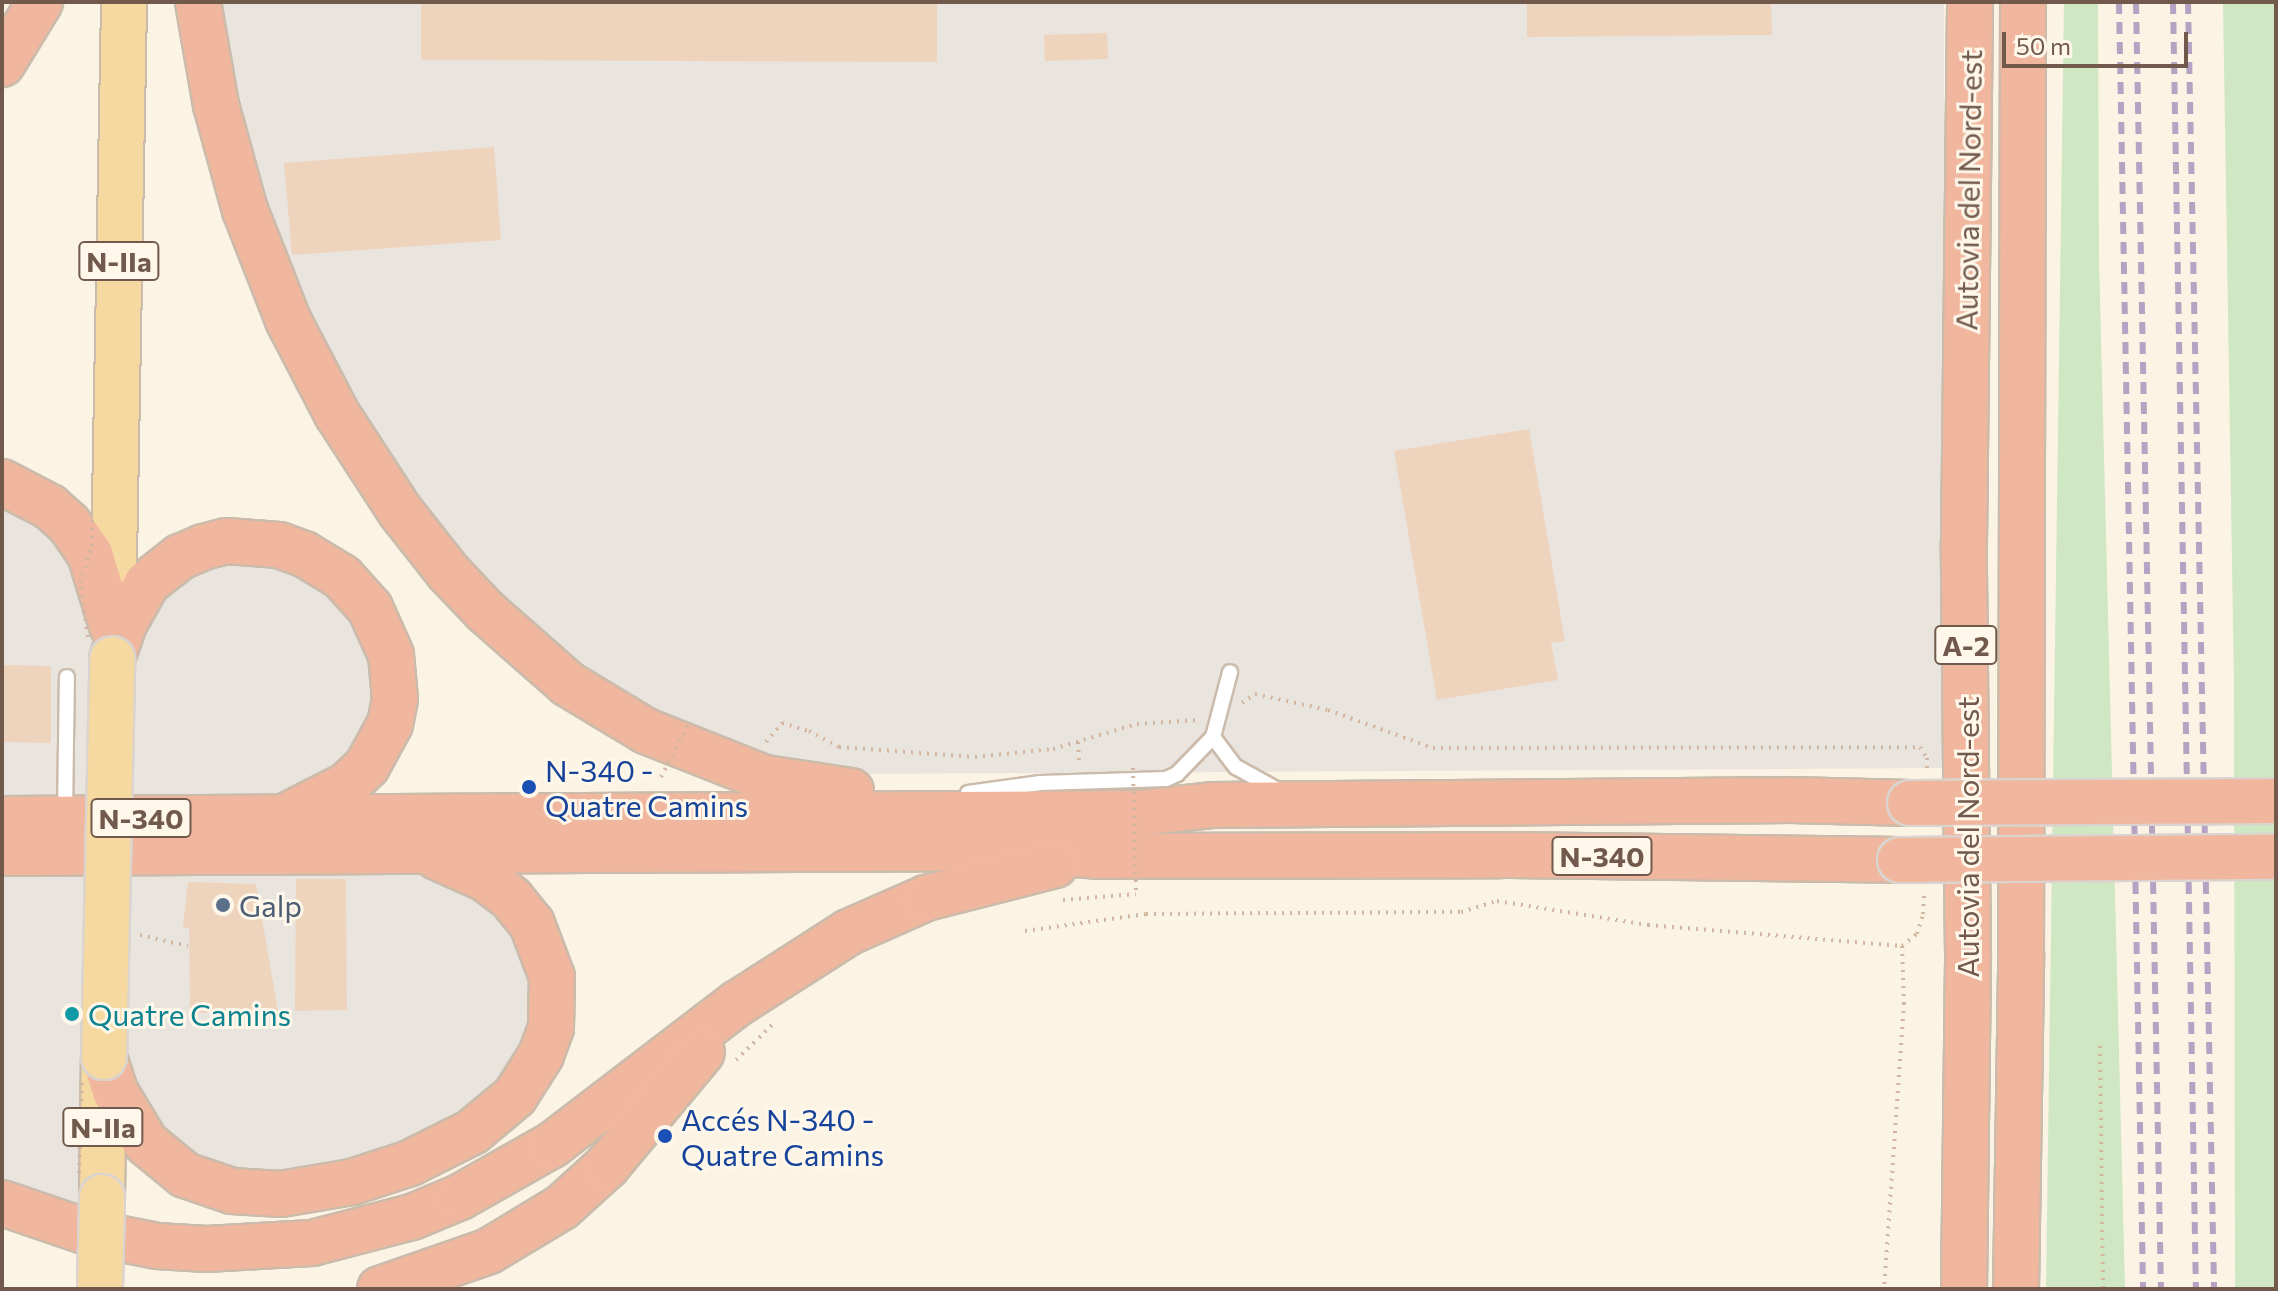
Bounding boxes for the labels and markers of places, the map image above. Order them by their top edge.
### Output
place label: N-340 - Quatre Camins [545,752,748,822]
marker: N-340 - Quatre Camins [520,778,538,796]
place label: Galp [239,887,302,923]
marker: Galp [214,896,232,914]
place label: Quatre Camins [88,996,291,1032]
marker: Quatre Camins [63,1005,81,1023]
place label: Accés N-340 - Quatre Camins [681,1101,884,1172]
marker: Accés N-340 - Quatre Camins [656,1127,674,1145]

